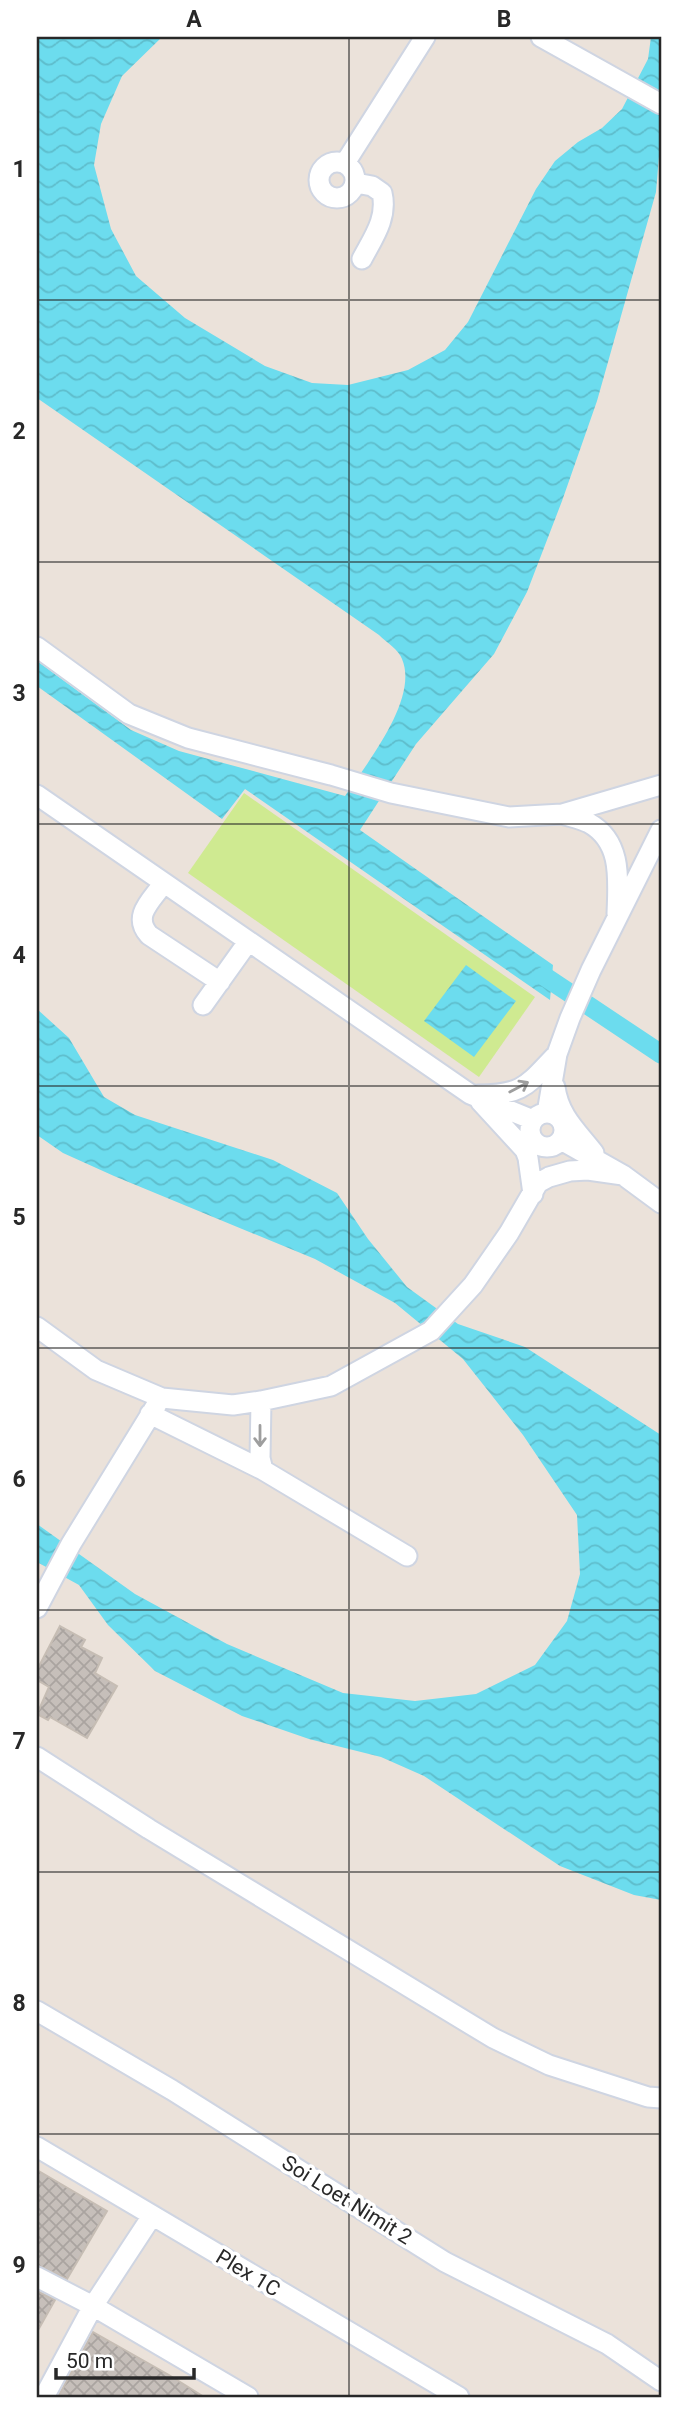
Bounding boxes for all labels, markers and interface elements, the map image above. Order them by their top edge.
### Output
text: A [186,6,202,33]
text: B [497,6,511,33]
text: 1 [12,156,26,183]
text: 2 [12,418,26,445]
text: 3 [12,680,26,707]
text: 4 [12,942,26,969]
one-way arrow [508,1080,529,1094]
text: 5 [12,1204,26,1231]
one-way arrow [253,1424,267,1447]
text: 6 [12,1466,26,1493]
text: 7 [12,1728,26,1755]
text: 8 [12,1990,26,2017]
street label: Soi Loet Nimit 2 [278,2150,417,2250]
street label: Plex 1C [212,2245,284,2301]
text: 9 [12,2252,26,2279]
scale bar [56,2336,194,2380]
text: 50 m [66,2349,113,2373]

